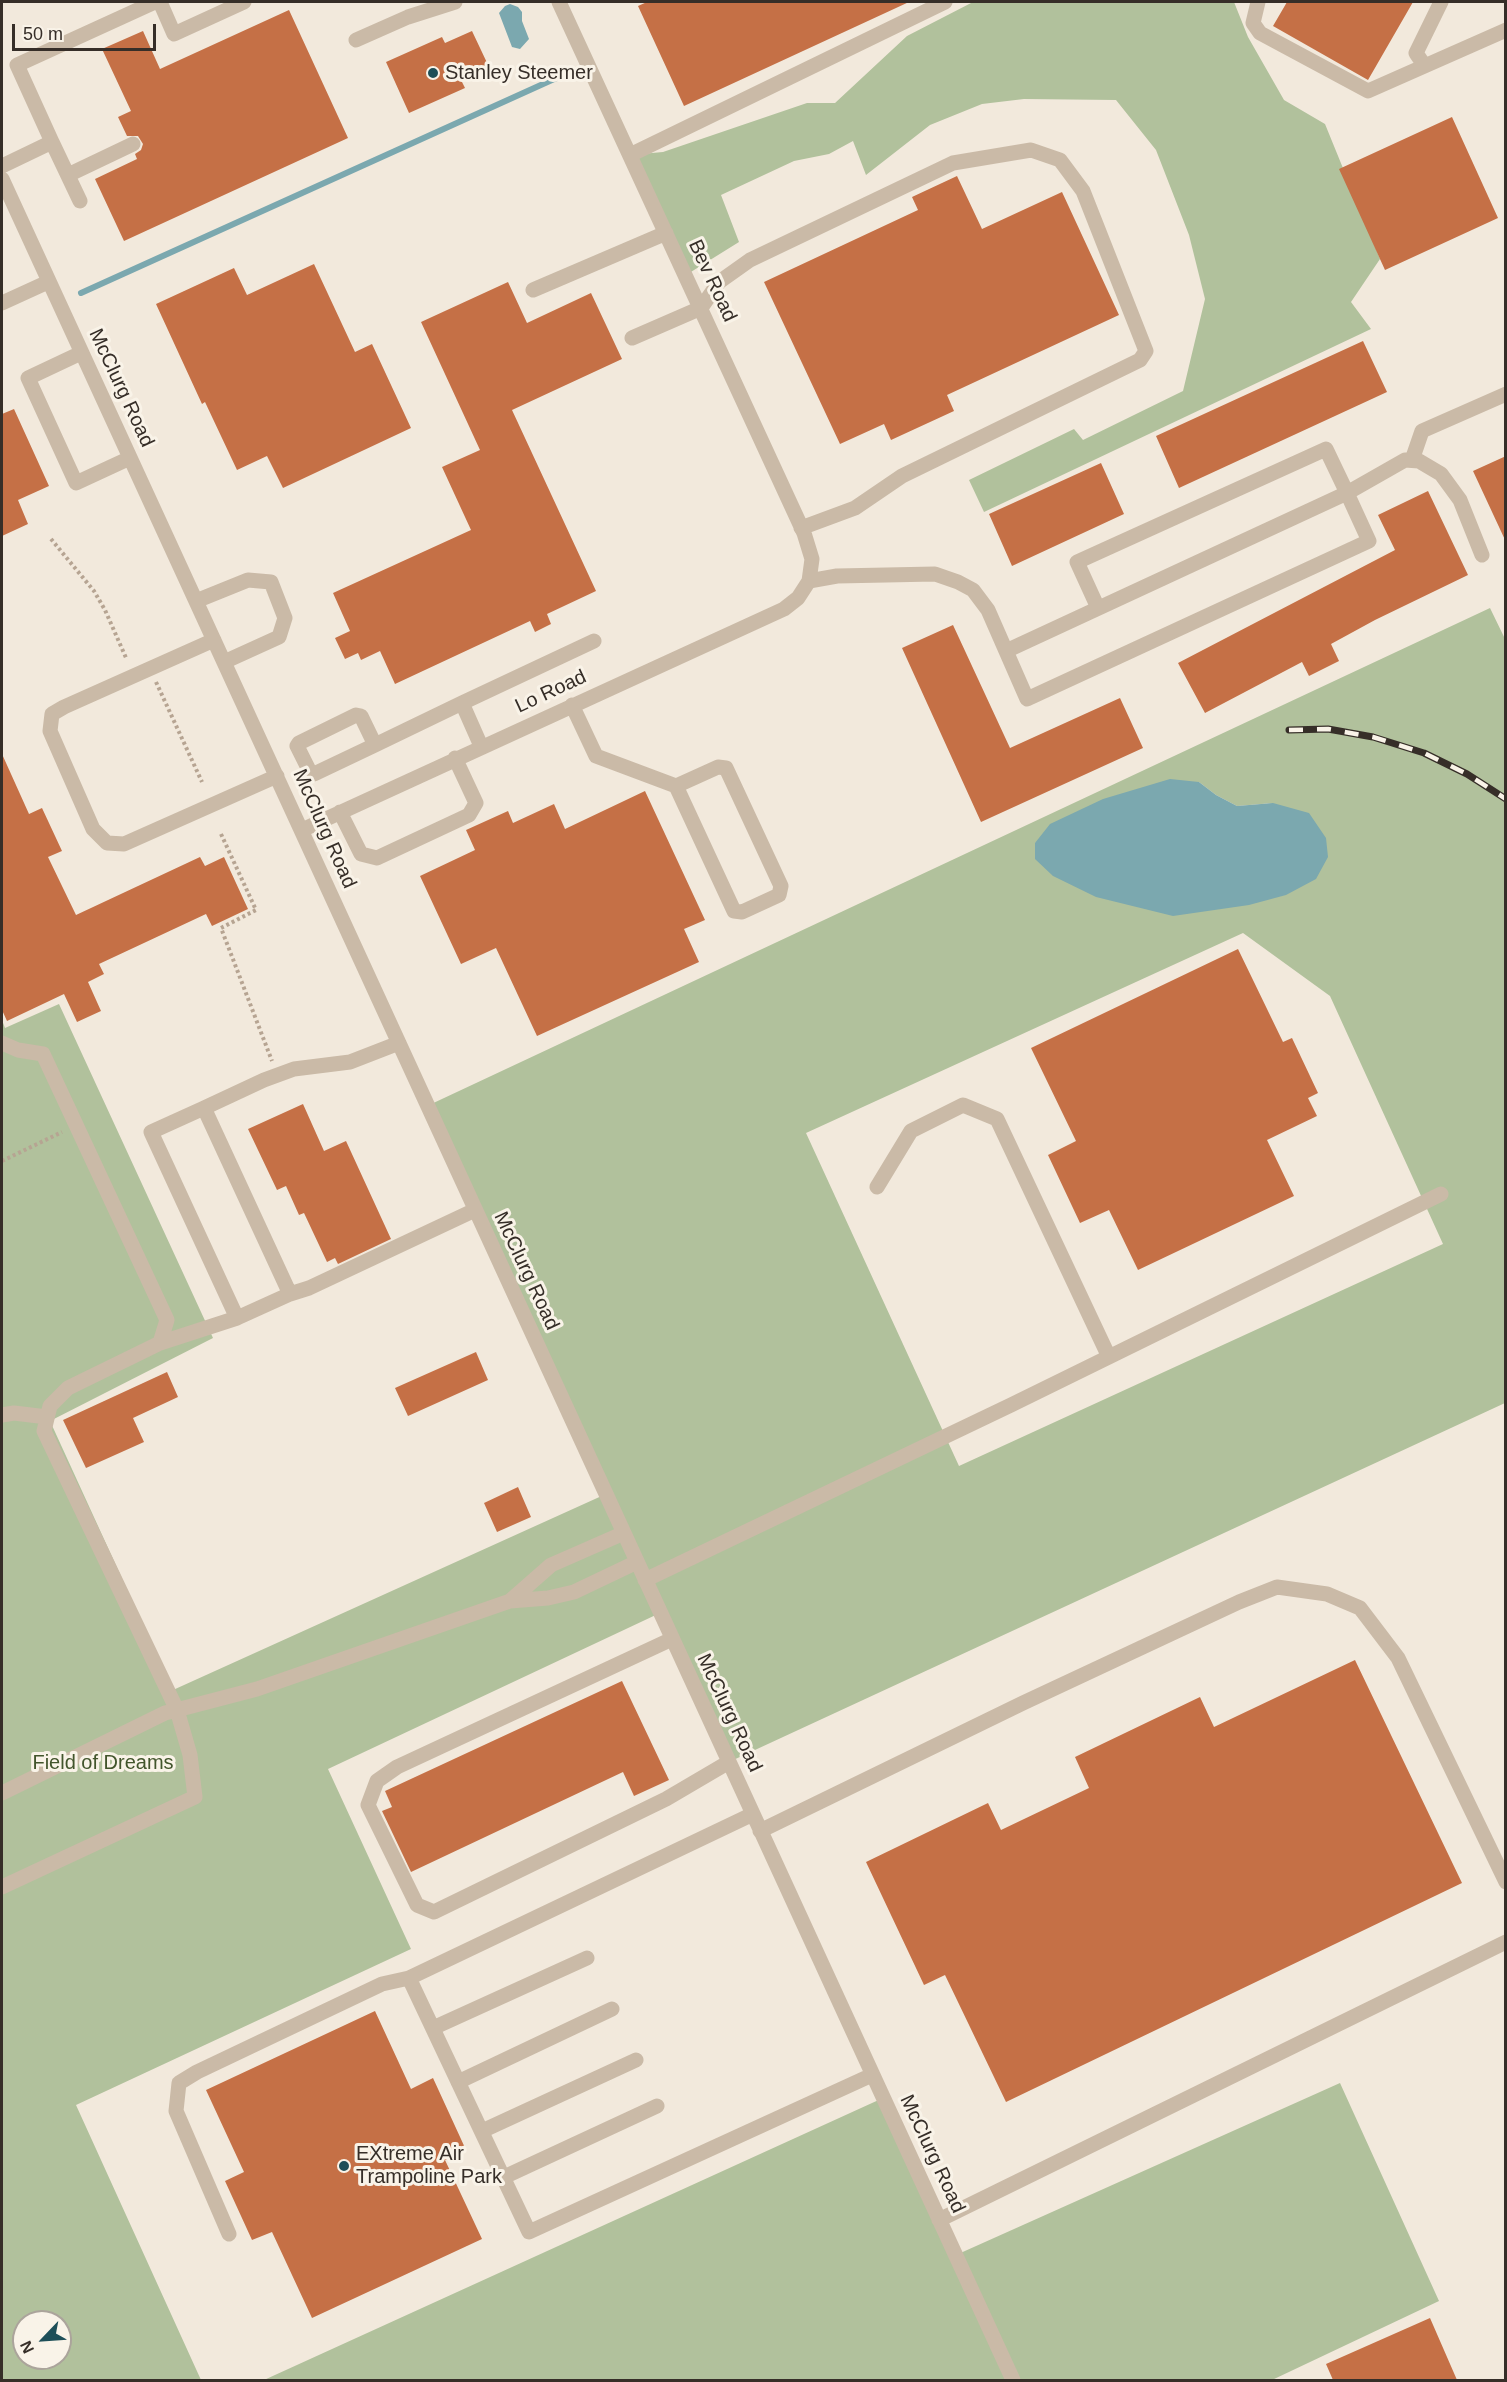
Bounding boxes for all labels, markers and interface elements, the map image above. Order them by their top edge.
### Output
scale bar [15,12,159,50]
text: 50 m [23,24,63,44]
place label: Stanley Steemer [445,61,593,85]
marker: Stanley Steemer [426,66,440,80]
street label: Bev Road [683,236,741,326]
street label: McClurg Road [83,325,159,451]
street label: Lo Road [512,665,590,719]
street label: McClurg Road [287,766,361,892]
street label: McClurg Road [488,1208,564,1334]
street label: McClurg Road [691,1650,767,1776]
park label: Field of Dreams [32,1751,174,1775]
street label: McClurg Road [894,2091,970,2217]
place label: EXtreme Air Trampoline Park [356,2142,502,2189]
marker: EXtreme Air Trampoline Park [337,2159,351,2173]
north arrow [12,2310,72,2370]
text: N [17,2338,37,2356]

